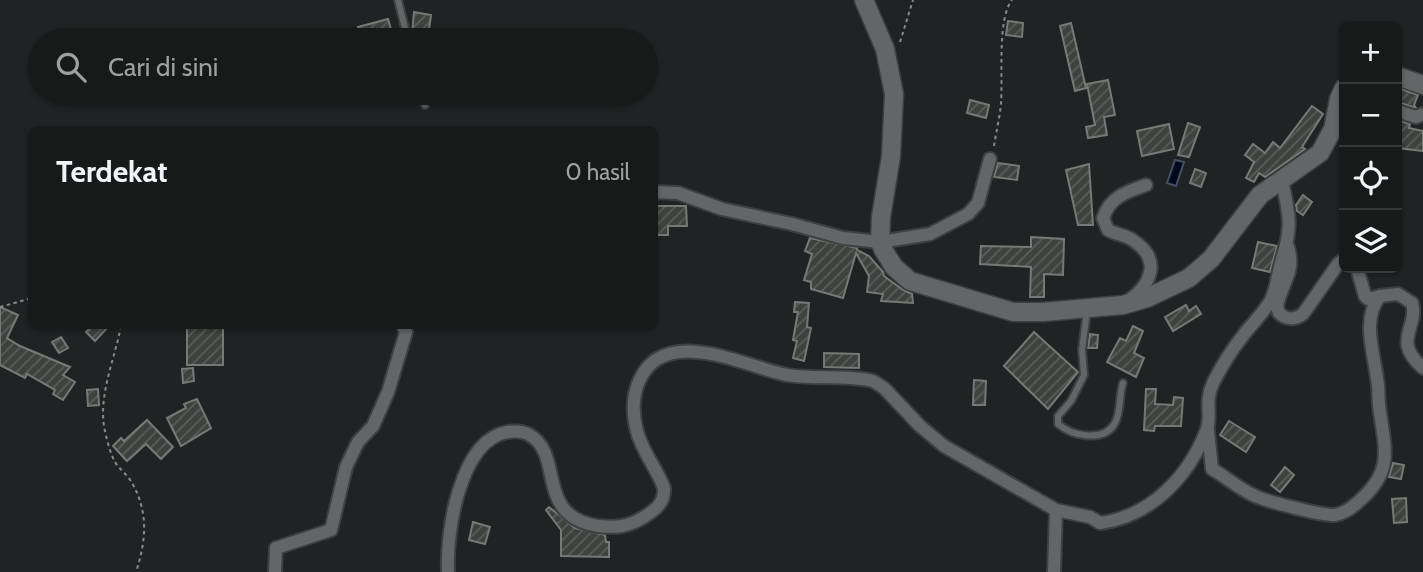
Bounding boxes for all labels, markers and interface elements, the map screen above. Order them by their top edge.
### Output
map controls [1339,21,1402,273]
button: + [1339,21,1402,84]
search box [28,28,658,105]
icon: search [52,48,90,86]
text: Cari di sini [108,51,218,83]
button: − [1339,84,1402,147]
button: locate [1339,147,1402,210]
text: Terdekat [56,153,168,190]
text: 0 hasil [565,158,630,186]
button: layers [1339,210,1402,273]

